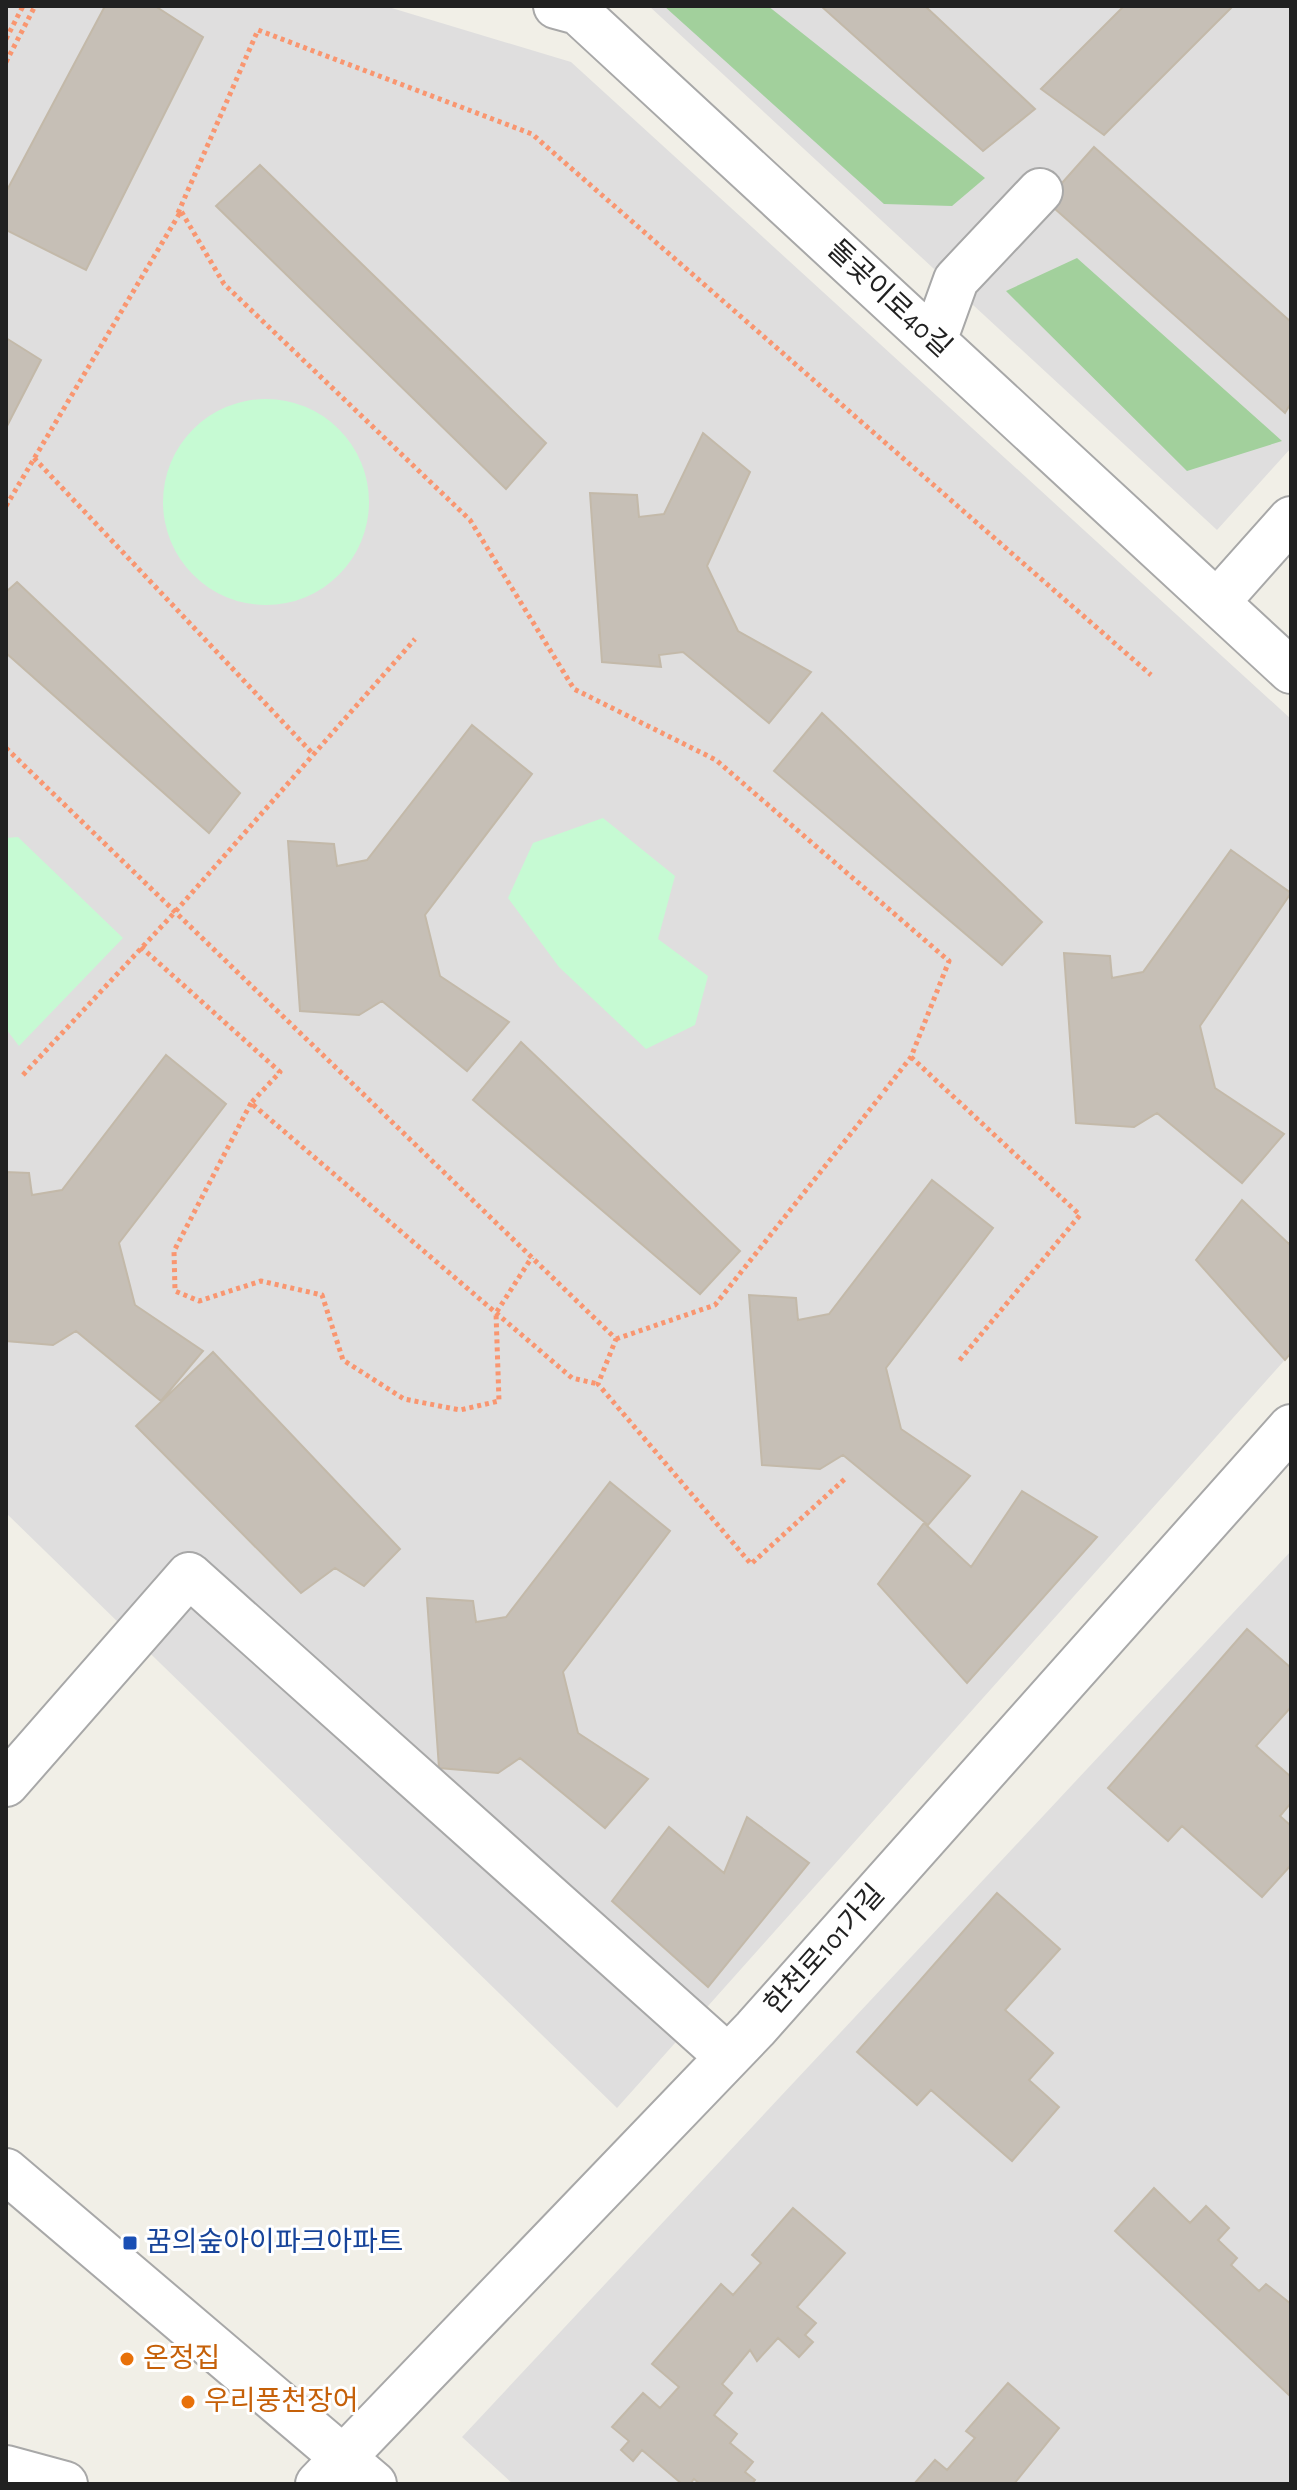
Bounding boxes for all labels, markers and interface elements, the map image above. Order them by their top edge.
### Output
street label: 돌곶이로40길 [822,234,957,363]
street label: 한천로101가길 [759,1879,890,2020]
place label: 꿈의숲아이파크아파트 [146,2227,404,2257]
marker: 꿈의숲아이파크아파트 [121,2234,139,2252]
place label: 온정집 [143,2343,220,2373]
marker: 온정집 [118,2350,136,2368]
place label: 우리풍천장어 [204,2386,359,2416]
marker: 우리풍천장어 [179,2393,197,2411]

